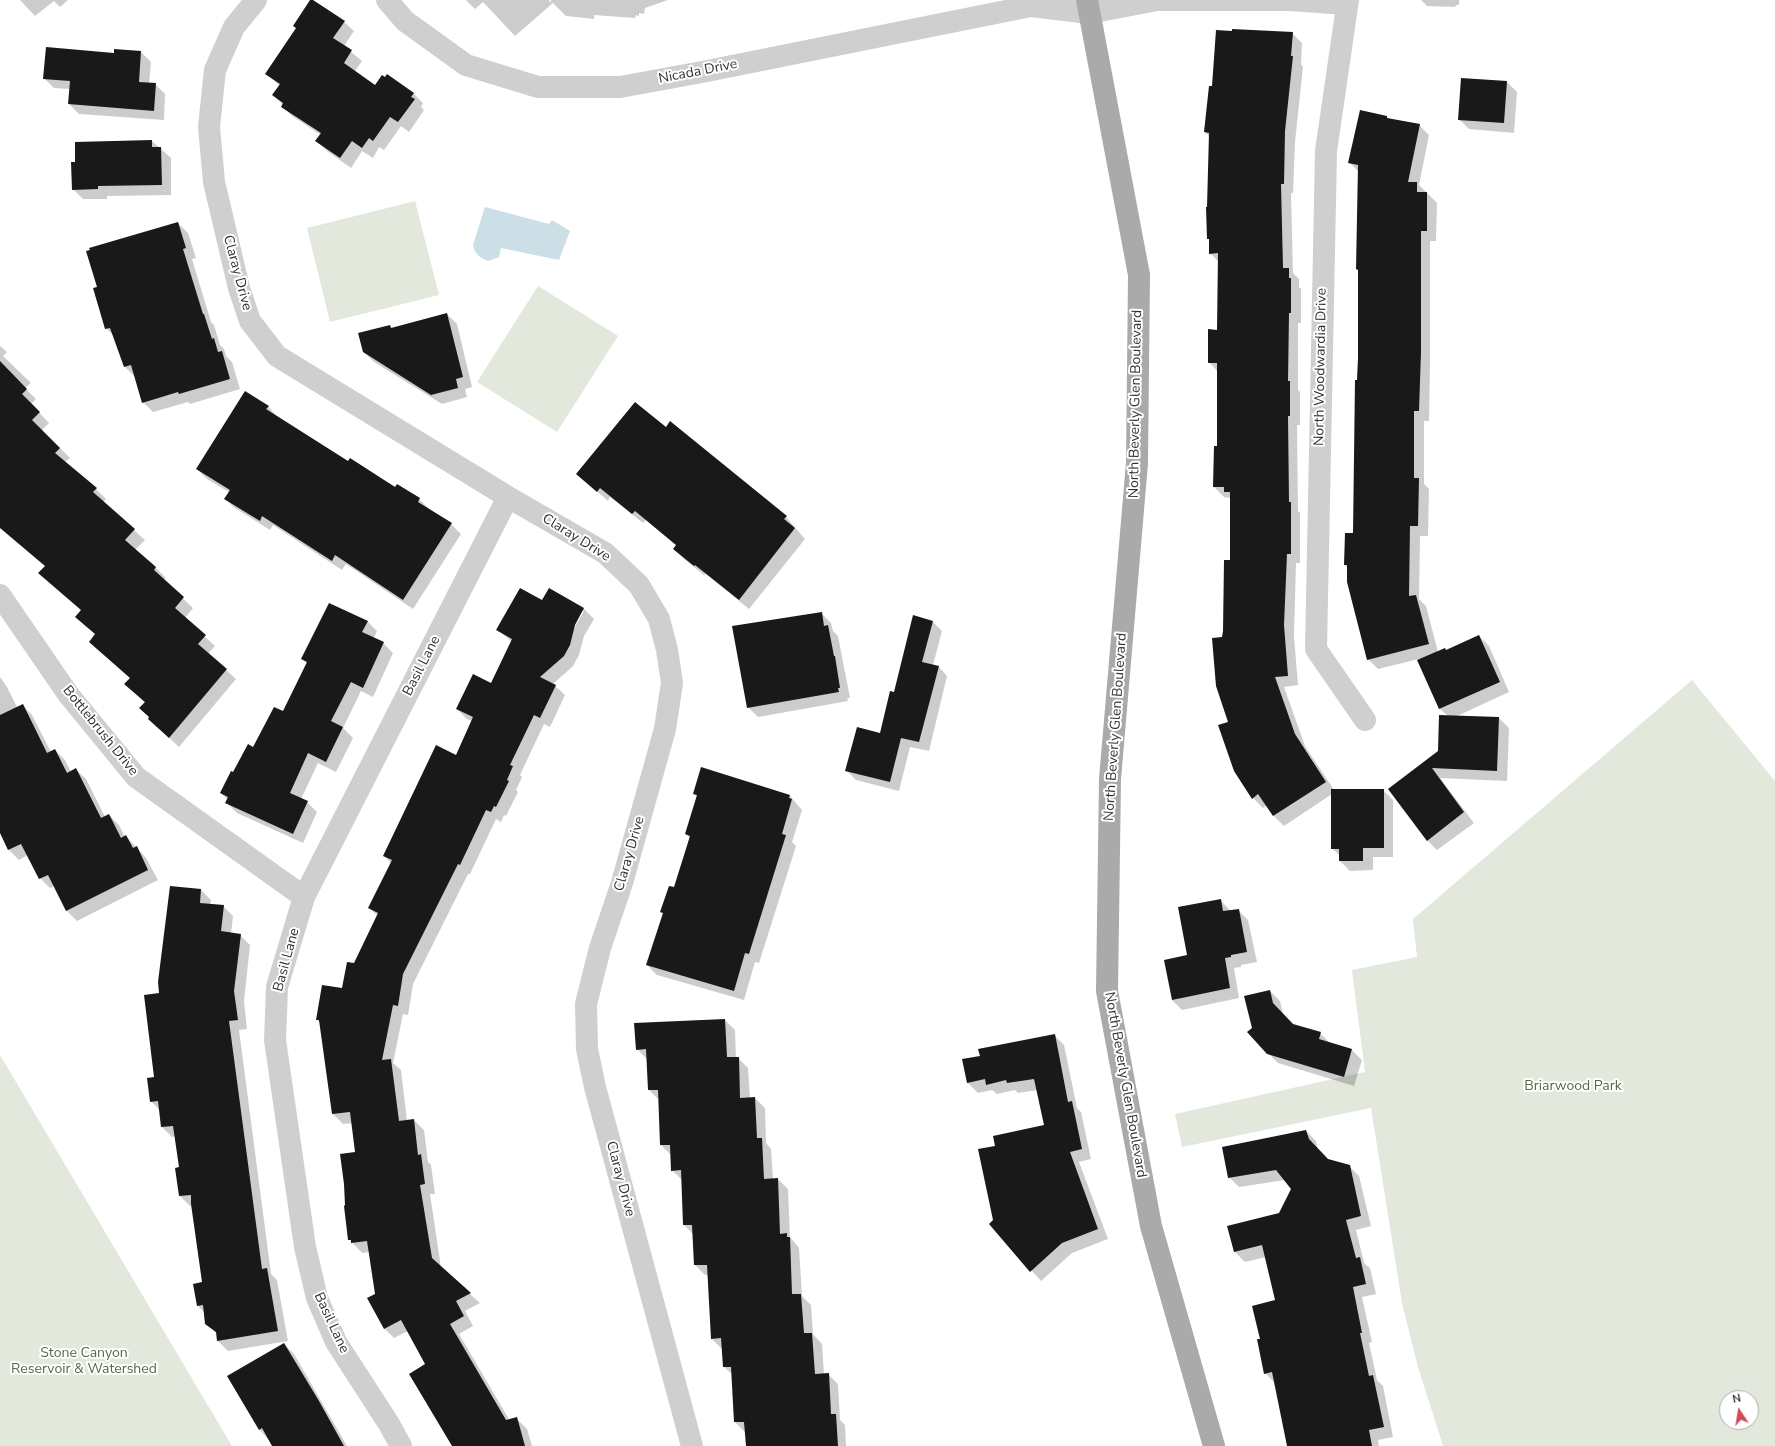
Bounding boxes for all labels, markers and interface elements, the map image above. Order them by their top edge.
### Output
street label: Nicada Drive [657,56,739,88]
street label: Claray Drive [219,234,255,312]
street label: North Woodwardia Drive [1311,288,1331,446]
street label: North Beverly Glen Boulevard [1126,310,1146,498]
street label: Claray Drive [539,510,613,566]
street label: North Beverly Glen Boulevard [1101,632,1131,822]
street label: Basil Lane [400,633,444,699]
street label: Bottlebrush Drive [59,683,141,779]
street label: Claray Drive [611,815,649,893]
street label: Basil Lane [270,926,304,994]
street label: North Beverly Glen Boulevard [1100,991,1150,1179]
park label: Briarwood Park [1524,1079,1622,1095]
street label: Claray Drive [602,1140,638,1218]
street label: Basil Lane [310,1290,352,1356]
park label: Stone Canyon Reservoir & Watershed [11,1346,157,1378]
north arrow [1719,1390,1759,1430]
text: N [1731,1391,1742,1407]

